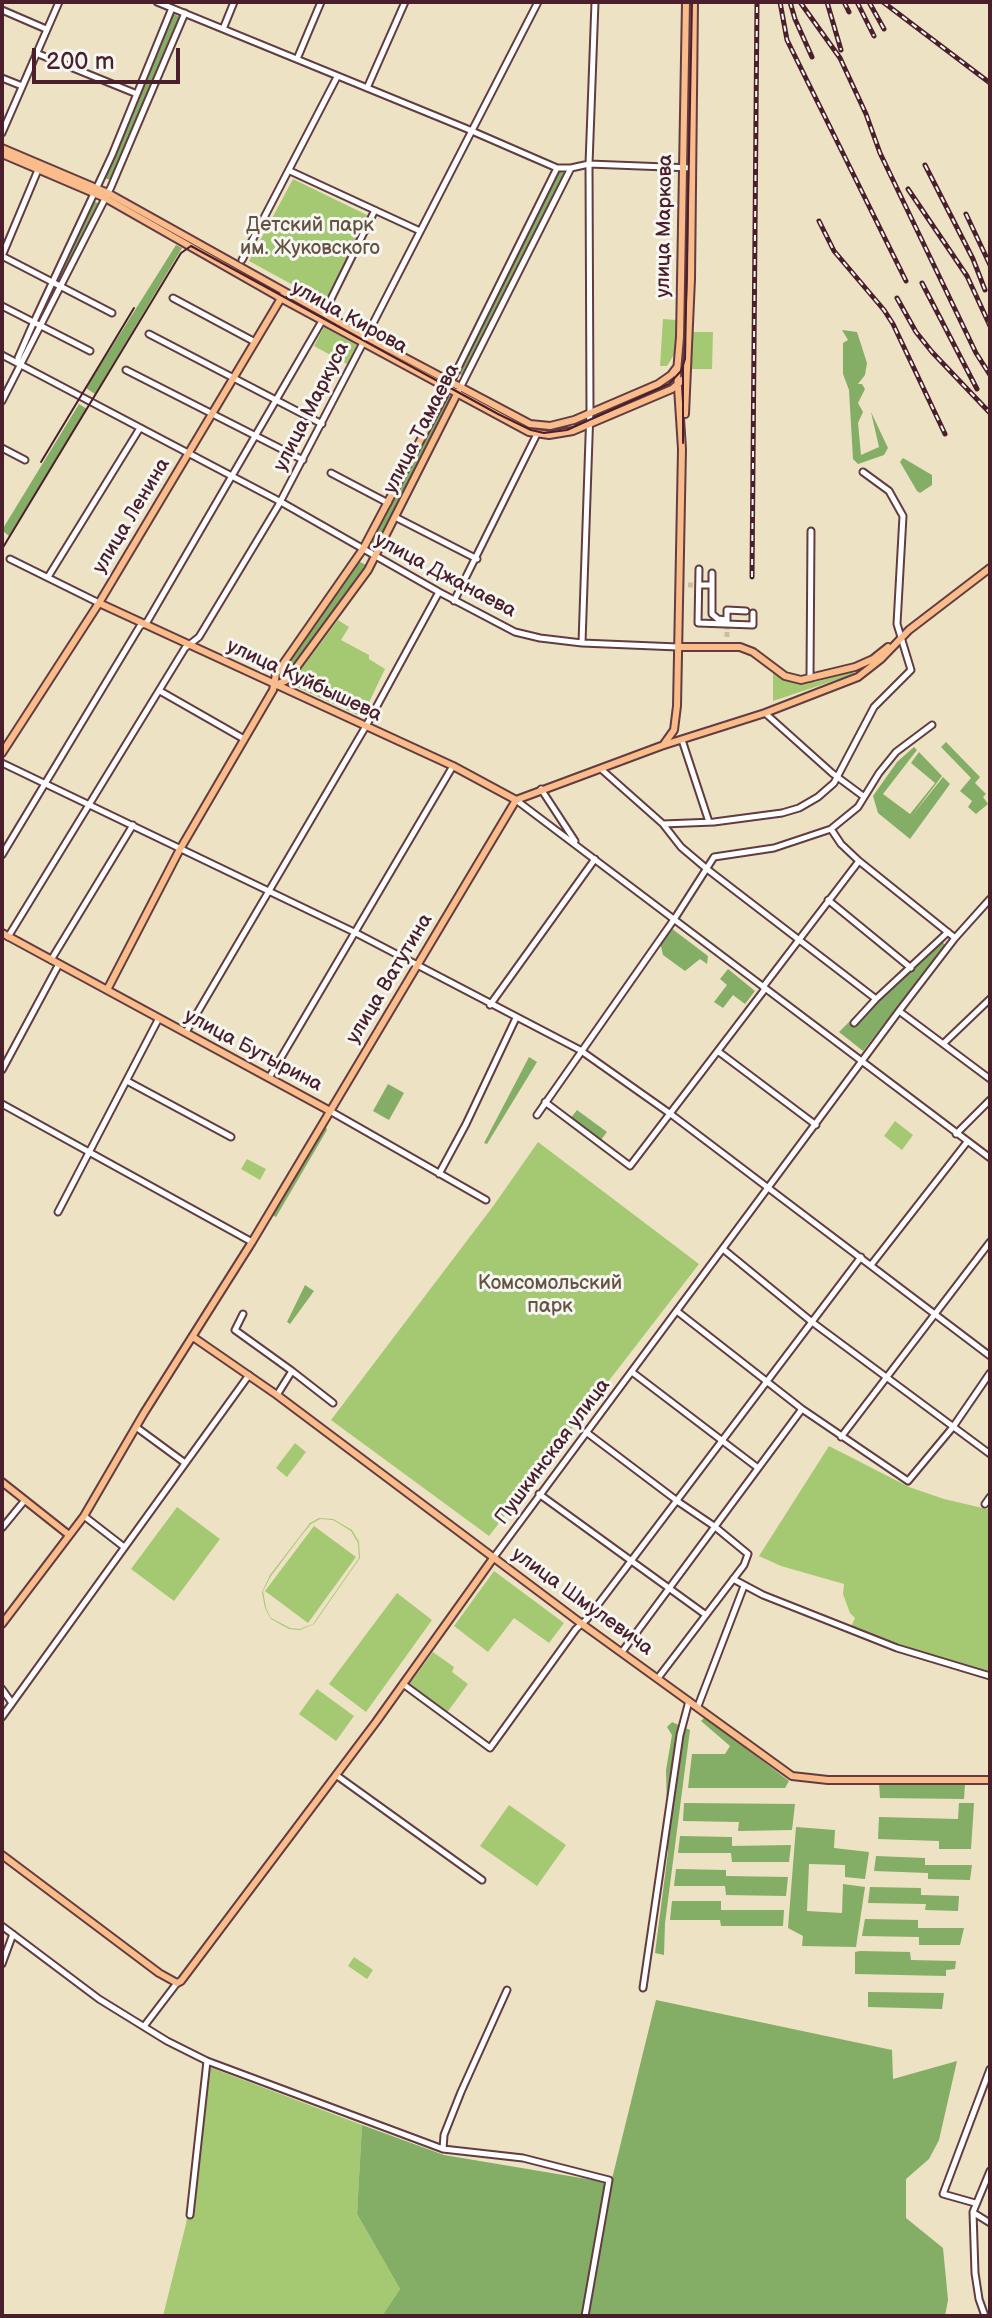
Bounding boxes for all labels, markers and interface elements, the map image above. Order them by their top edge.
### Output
scale bar [36,32,184,82]
text: 200 m [46,47,115,76]
street label: улица Маркова [652,154,678,298]
park label: Детский парк им. Жуковского [240,214,380,261]
street label: улица Кирова [287,276,411,360]
street label: улица Маркуса [269,338,355,476]
street label: улица Тамаева [379,360,465,498]
street label: улица Ленина [88,454,176,578]
street label: улица Джанаева [370,529,520,623]
street label: улица Куйбышева [223,635,385,727]
street label: улица Ватутина [342,910,438,1048]
street label: улица Бутырина [180,1004,326,1098]
park label: Комсомольский парк [478,1272,622,1319]
street label: Пушкинская улица [490,1374,616,1530]
street label: улица Шмулевича [507,1543,657,1661]

